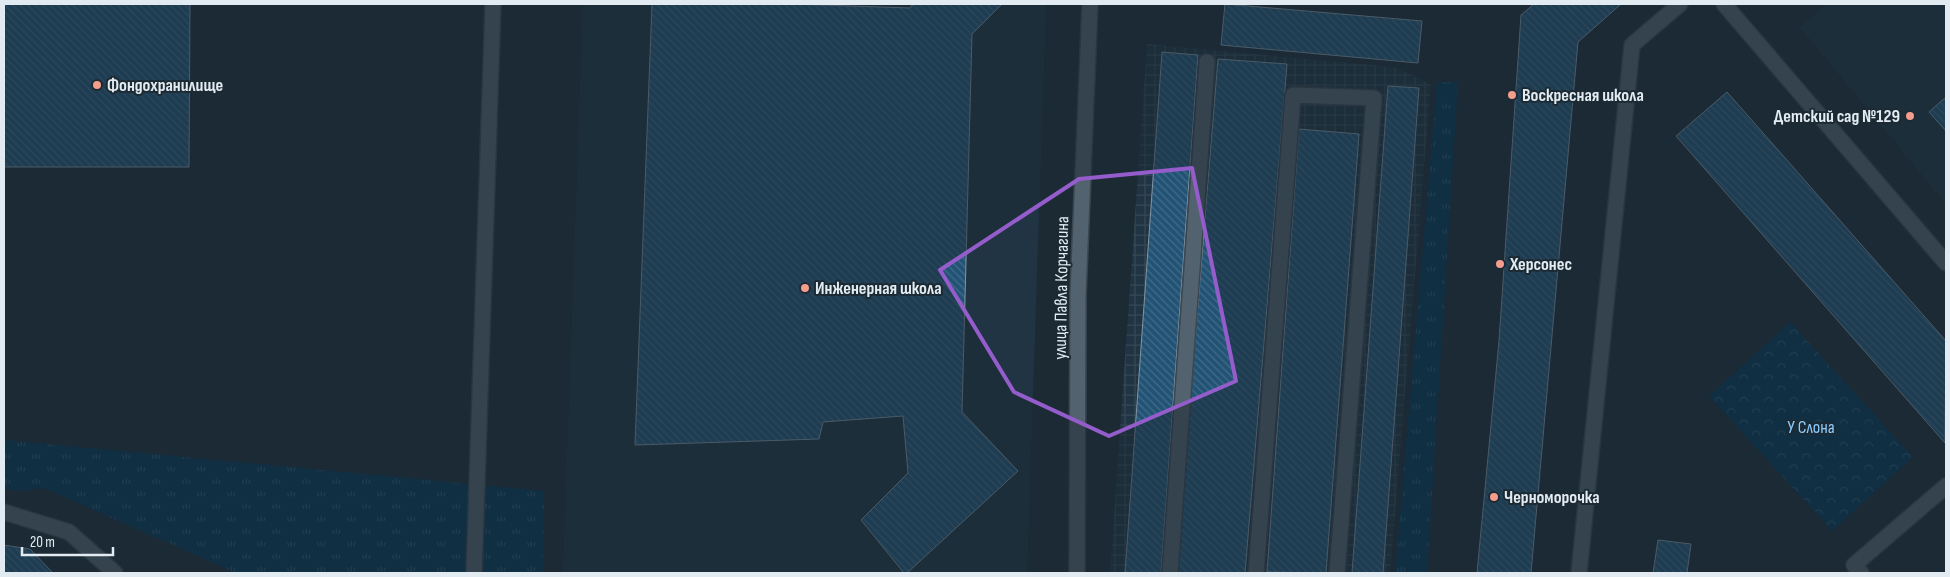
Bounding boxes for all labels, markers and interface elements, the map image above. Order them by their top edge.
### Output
place label: Фондохранилище [107,75,223,96]
marker: Фондохранилище [91,79,103,91]
place label: Воскресная школа [1522,85,1644,106]
marker: Воскресная школа [1506,89,1518,101]
place label: Детский сад №129 [1774,106,1900,127]
marker: Детский сад №129 [1904,110,1916,122]
street label: улица Павла Корчагина [1050,216,1073,360]
place label: Херсонес [1509,254,1572,275]
marker: Херсонес [1494,258,1506,270]
place label: Инженерная школа [815,278,942,299]
marker: Инженерная школа [799,282,811,294]
park label: У Слона [1787,417,1835,438]
place label: Черноморочка [1504,487,1600,508]
marker: Черноморочка [1488,491,1500,503]
scale bar [22,524,114,556]
text: 20 m [30,533,55,552]

